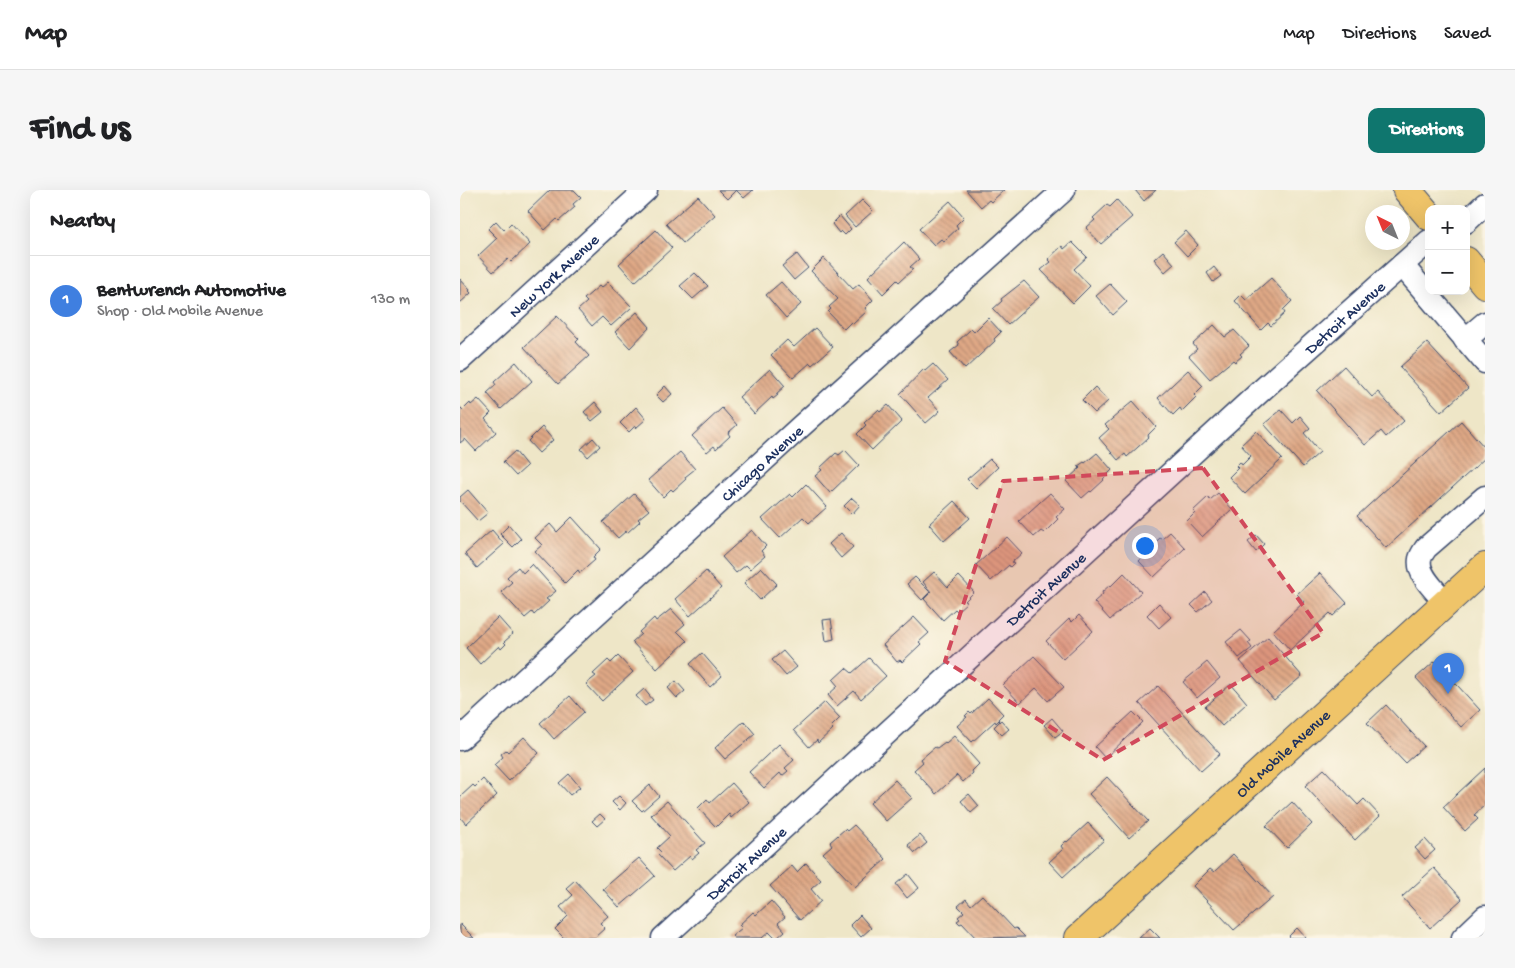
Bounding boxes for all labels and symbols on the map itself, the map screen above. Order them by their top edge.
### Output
north arrow [1365,205,1410,250]
street label: New York Avenue [506,231,605,324]
street label: Detroit Avenue [1302,278,1391,361]
street label: Chicago Avenue [719,422,809,507]
your location [1132,533,1158,559]
street label: Detroit Avenue [1003,549,1092,633]
pin: 1 [1432,653,1464,694]
street label: Old Mobile Avenue [1233,707,1336,803]
street label: Detroit Avenue [704,823,792,907]

